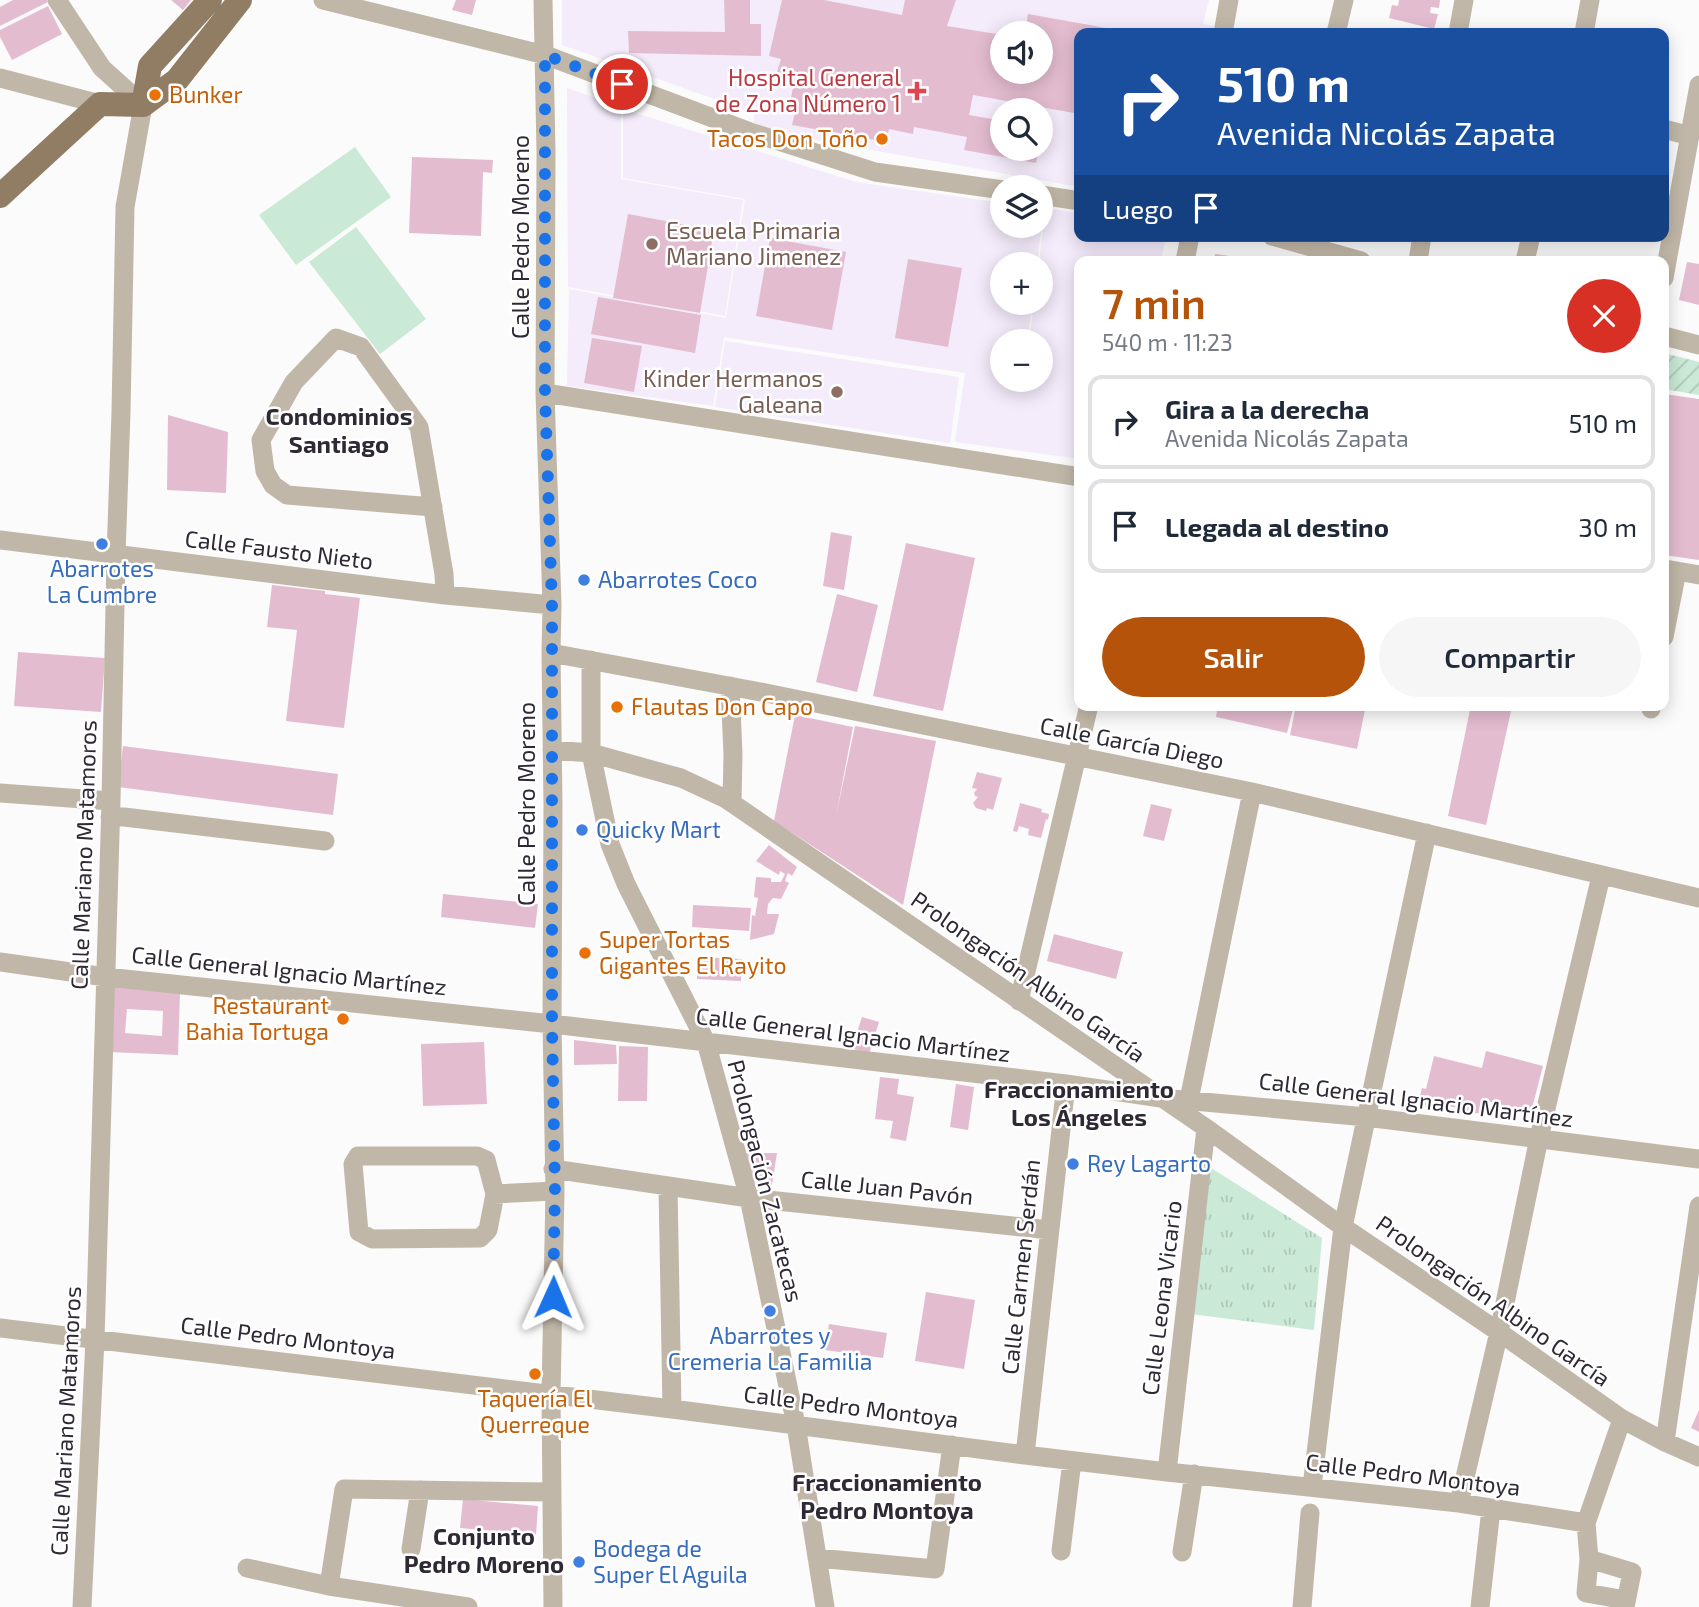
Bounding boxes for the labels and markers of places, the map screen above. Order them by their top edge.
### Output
pin [592,54,652,114]
place label: Hospital General de Zona Número 1 [715,63,901,117]
place label: Bunker [169,80,243,108]
marker: Hospital General de Zona Número 1 [907,81,927,101]
marker: Bunker [147,87,163,103]
place label: Tacos Don Toño [707,124,868,152]
marker: Tacos Don Toño [874,131,890,147]
place label: Escuela Primaria Mariano Jimenez [666,216,841,270]
marker: Escuela Primaria Mariano Jimenez [644,236,660,252]
place label: Kinder Hermanos Galeana [643,364,823,418]
marker: Kinder Hermanos Galeana [829,384,845,400]
marker: Abarrotes La Cumbre [94,536,110,552]
place label: Abarrotes La Cumbre [47,554,157,608]
place label: Abarrotes Coco [598,565,757,593]
marker: Abarrotes Coco [576,572,592,588]
place label: Flautas Don Capo [631,692,813,720]
marker: Flautas Don Capo [609,699,625,715]
place label: Quicky Mart [596,815,721,843]
marker: Quicky Mart [574,822,590,838]
place label: Super Tortas Gigantes El Rayito [599,925,787,979]
marker: Super Tortas Gigantes El Rayito [577,945,593,961]
place label: Restaurant Bahia Tortuga [186,991,329,1045]
marker: Restaurant Bahia Tortuga [335,1011,351,1027]
place label: Rey Lagarto [1087,1149,1211,1177]
marker: Rey Lagarto [1065,1156,1081,1172]
marker: Abarrotes y Cremeria La Familia [762,1303,778,1319]
place label: Abarrotes y Cremeria La Familia [668,1321,872,1375]
marker: Taquería El Querreque [527,1366,543,1382]
place label: Taquería El Querreque [478,1384,593,1438]
place label: Bodega de Super El Aguila [593,1534,748,1588]
marker: Bodega de Super El Aguila [571,1554,587,1570]

